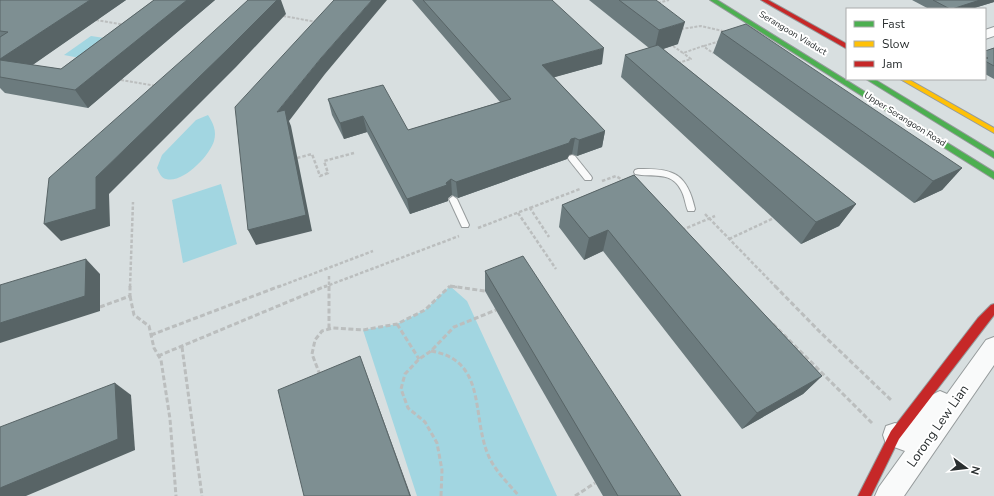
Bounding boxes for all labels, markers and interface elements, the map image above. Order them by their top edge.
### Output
street label: Serangoon Viaduct [757,8,830,58]
legend [846,8,986,80]
text: Fast [882,16,905,32]
text: Slow [882,36,910,52]
text: Jam [881,56,903,72]
street label: Upper Serangoon Road [862,89,948,149]
street label: Lorong Lew Lian [903,381,973,471]
north arrow [946,448,986,488]
text: N [967,465,983,476]

